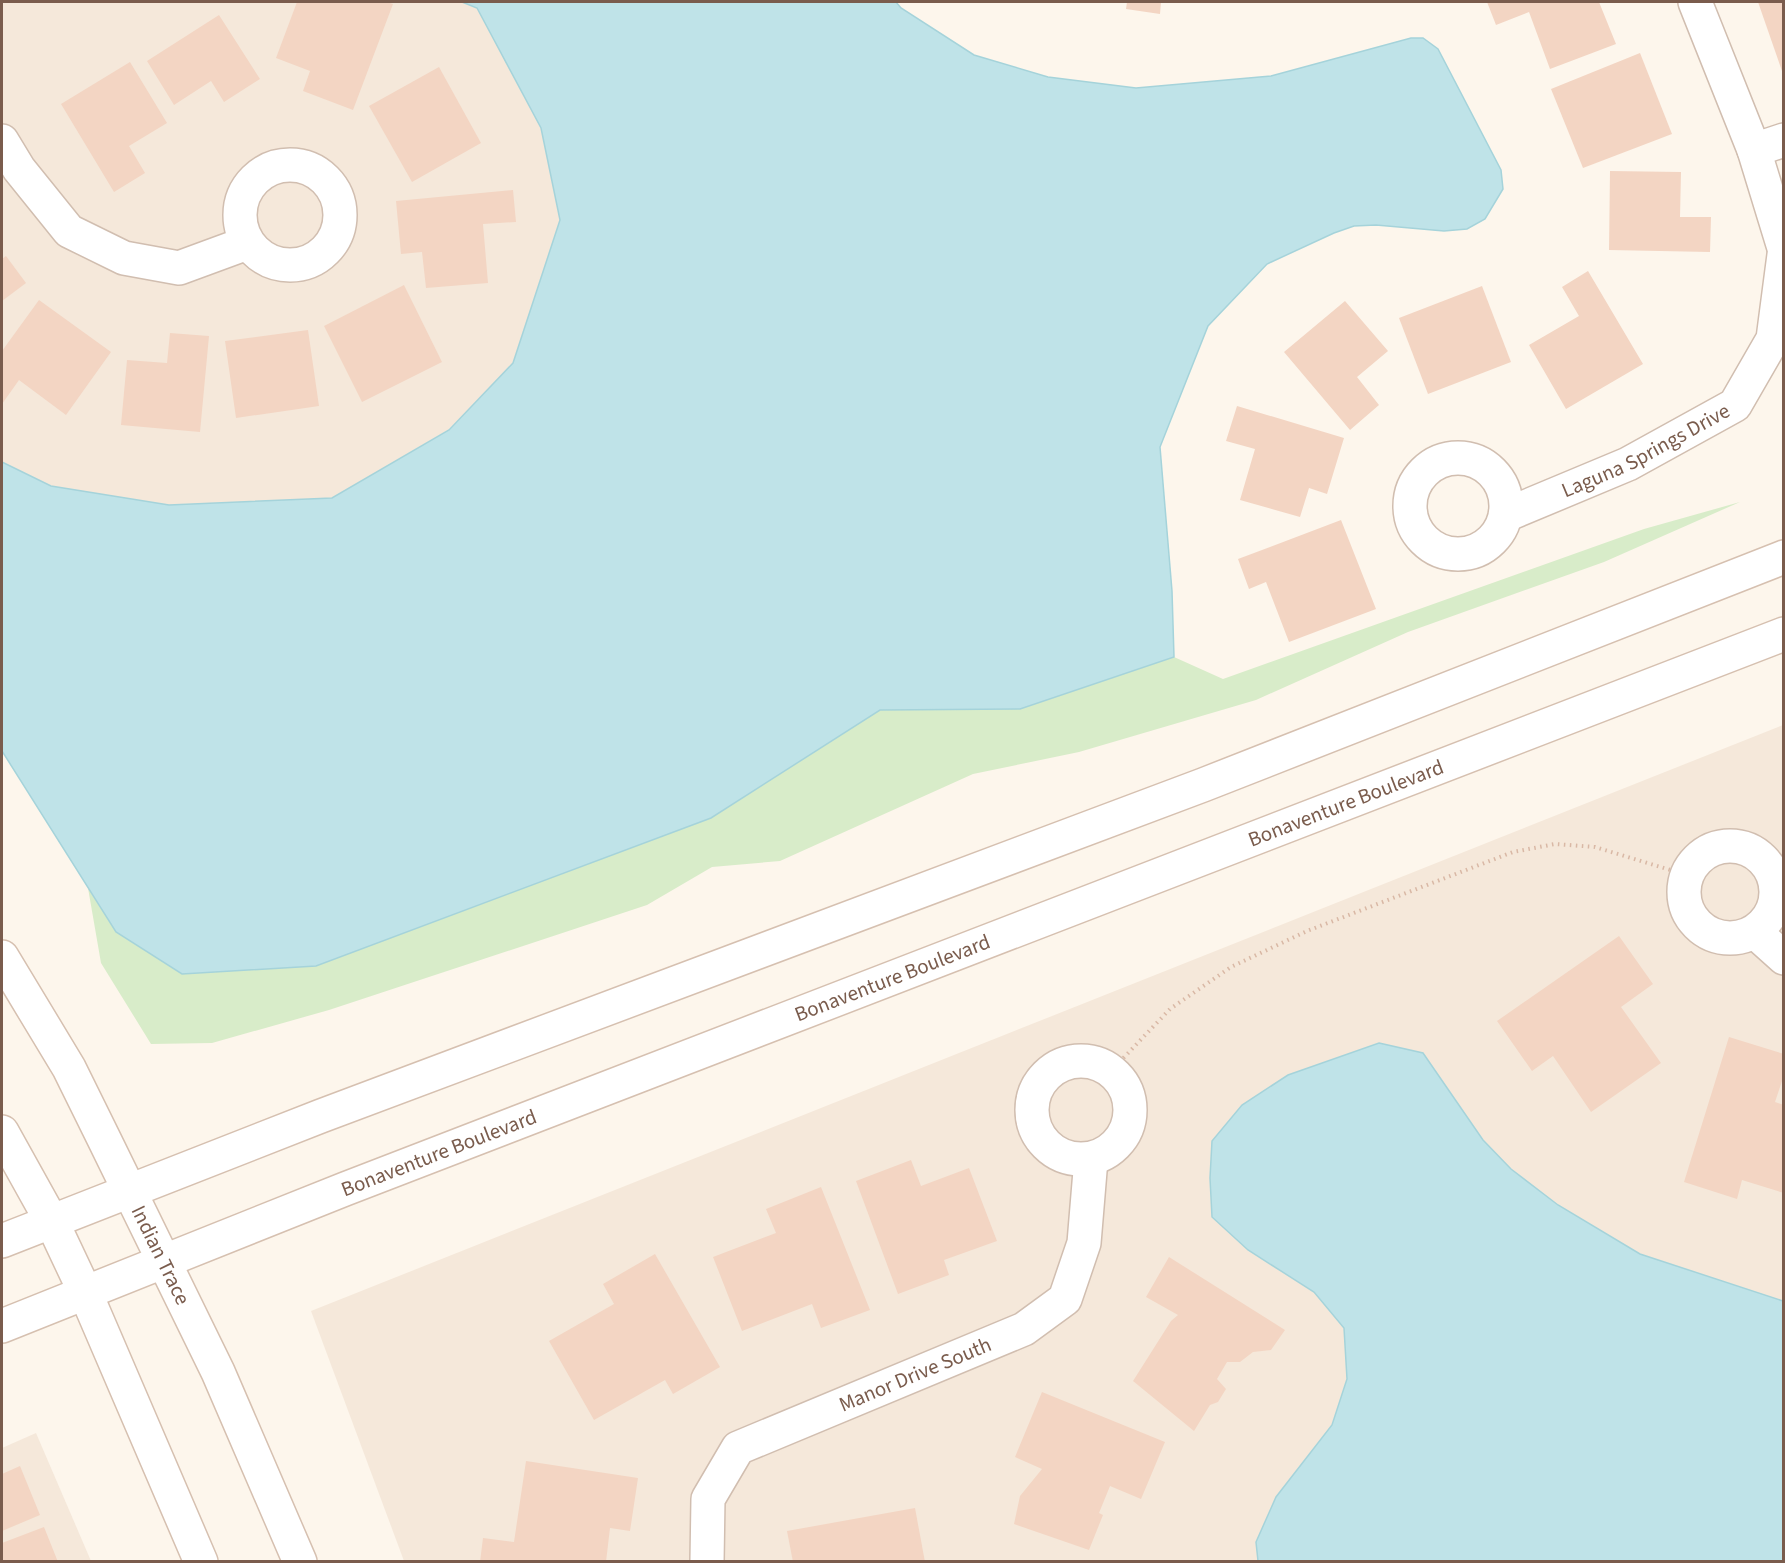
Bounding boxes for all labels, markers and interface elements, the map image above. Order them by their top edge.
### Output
street label: Laguna Springs Drive [1557,396,1735,505]
street label: Bonaventure Boulevard [1244,752,1448,854]
street label: Bonaventure Boulevard [790,927,995,1029]
street label: Bonaventure Boulevard [337,1101,541,1204]
street label: Indian Trace [124,1200,198,1310]
street label: Manor Drive South [834,1329,996,1419]

